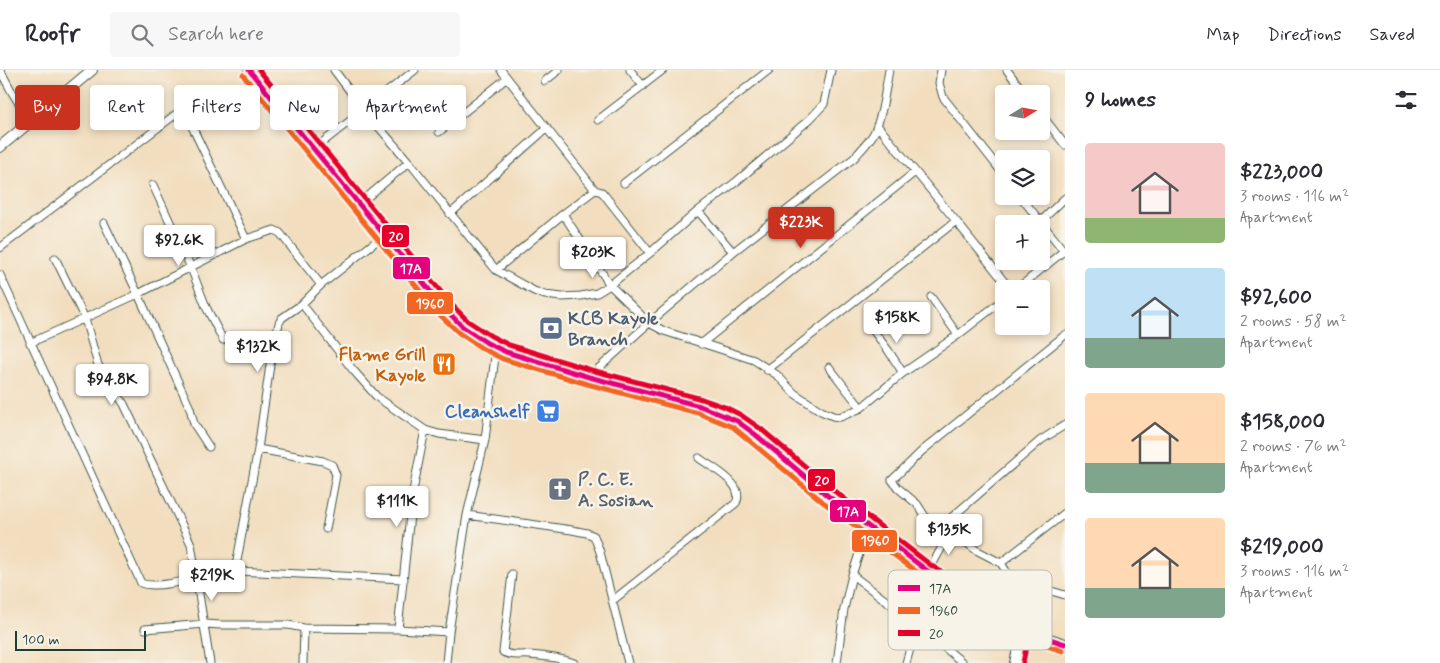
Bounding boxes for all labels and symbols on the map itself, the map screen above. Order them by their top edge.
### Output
north arrow [995,85,1050,140]
pin: $223K [766,206,836,249]
pin: $92.6K [138,224,220,267]
line badge: 20 [381,224,410,248]
text: 20 [389,228,403,246]
pin: $203K [558,236,628,279]
line badge: 17A [392,256,431,280]
text: 17A [400,260,422,278]
line badge: 1960 [406,291,454,315]
text: 1960 [415,295,445,313]
pin: $158K [862,302,932,344]
place label: KCB Kayole Branch [568,307,659,352]
bank icon: KCB Kayole Branch [538,315,564,341]
pin: $132K [223,330,293,373]
place label: Flame Grill Kayole [339,343,427,388]
restaurant icon: Flame Grill Kayole [431,351,457,377]
pin: $94.8K [71,364,153,406]
supermarket icon: Cleanshelf [535,398,561,424]
place label: Cleanshelf [445,400,530,424]
place label: P. C. E. A. Sosian [578,468,654,513]
line badge: 20 [807,468,836,492]
text: 20 [815,472,829,490]
church icon: P. C. E. A. Sosian [547,476,573,502]
pin: $111K [362,486,432,528]
line badge: 17A [829,499,867,523]
text: 17A [837,503,859,521]
pin: $135K [914,514,984,556]
line badge: 1960 [851,529,898,553]
text: 1960 [860,532,890,550]
pin: $219K [177,560,247,602]
legend [888,570,1052,650]
text: 17A [929,580,951,598]
text: 1960 [929,602,958,620]
text: 20 [929,625,944,643]
scale bar [15,628,146,651]

